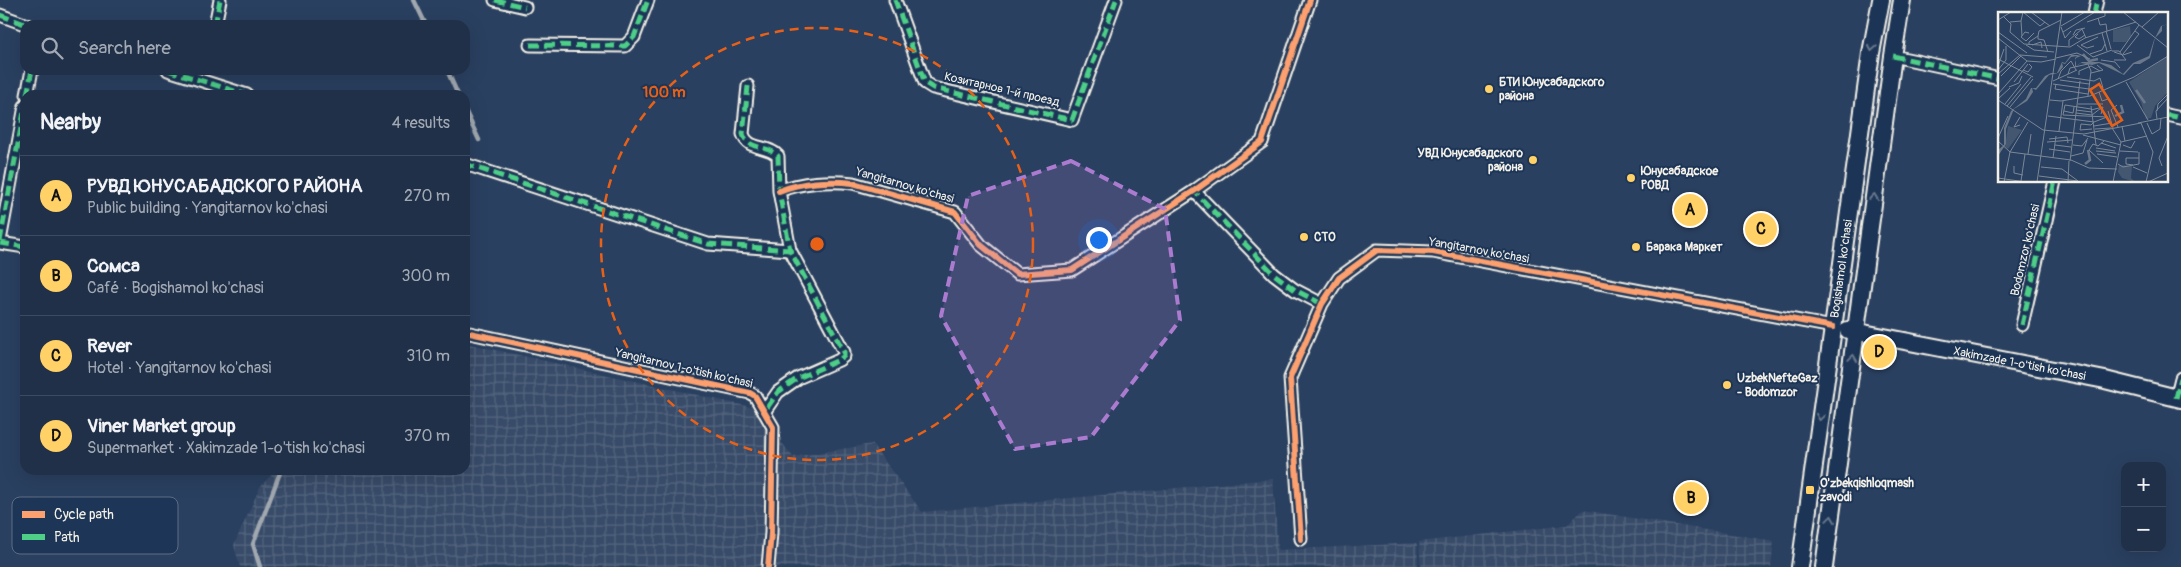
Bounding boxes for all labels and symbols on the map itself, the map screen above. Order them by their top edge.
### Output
inset map [1998,12,2168,182]
one-way arrow [1868,44,1878,52]
street label: Козитарнов 1-й проезд [943,69,1062,110]
place label: БТИ Юнусабадского района [1499,75,1605,104]
text: 100 m [643,83,685,102]
marker: БТИ Юнусабадского района [1483,83,1495,95]
place label: УВД Юнусабадского района [1418,146,1524,175]
marker: УВД Юнусабадского района [1527,154,1539,166]
street label: Yangitarnov ko'chasi [853,164,956,207]
place label: Юнусабадское РОВД [1640,164,1719,193]
marker: Юнусабадское РОВД [1625,172,1637,184]
pin: A [1674,191,1706,229]
one-way arrow [1869,192,1879,201]
street label: Bodomzor ko'chasi [2008,203,2043,298]
pin: C [1745,210,1777,248]
street label: Bogishamol ko'chasi [1827,219,1856,319]
your location [1086,227,1112,253]
place label: СТО [1314,230,1336,245]
marker: СТО [1298,231,1310,243]
street label: Yangitarnov ko'chasi [1427,234,1530,267]
centre of rings [808,235,826,253]
place label: Барака Маркет [1646,240,1723,255]
marker: Барака Маркет [1630,241,1642,253]
pin: D [1863,333,1895,371]
street label: Xakimzade 1-o'tish ko'chasi [1952,344,2087,384]
street label: Yangitarnov 1-o'tish ko'chasi [613,345,754,392]
one-way arrow [1847,353,1858,361]
place label: UzbekNefteGaz - Bodomzor [1737,371,1818,400]
marker: UzbekNefteGaz - Bodomzor [1721,379,1733,391]
one-way arrow [1815,413,1826,421]
place label: O'zbekqishloqmash zavodi [1820,476,1914,505]
pin: B [1675,479,1707,517]
marker: O'zbekqishloqmash zavodi [1804,484,1816,496]
legend [12,497,178,554]
text: Cycle path [54,506,114,523]
one-way arrow [1825,514,1836,522]
text: Path [54,529,79,546]

